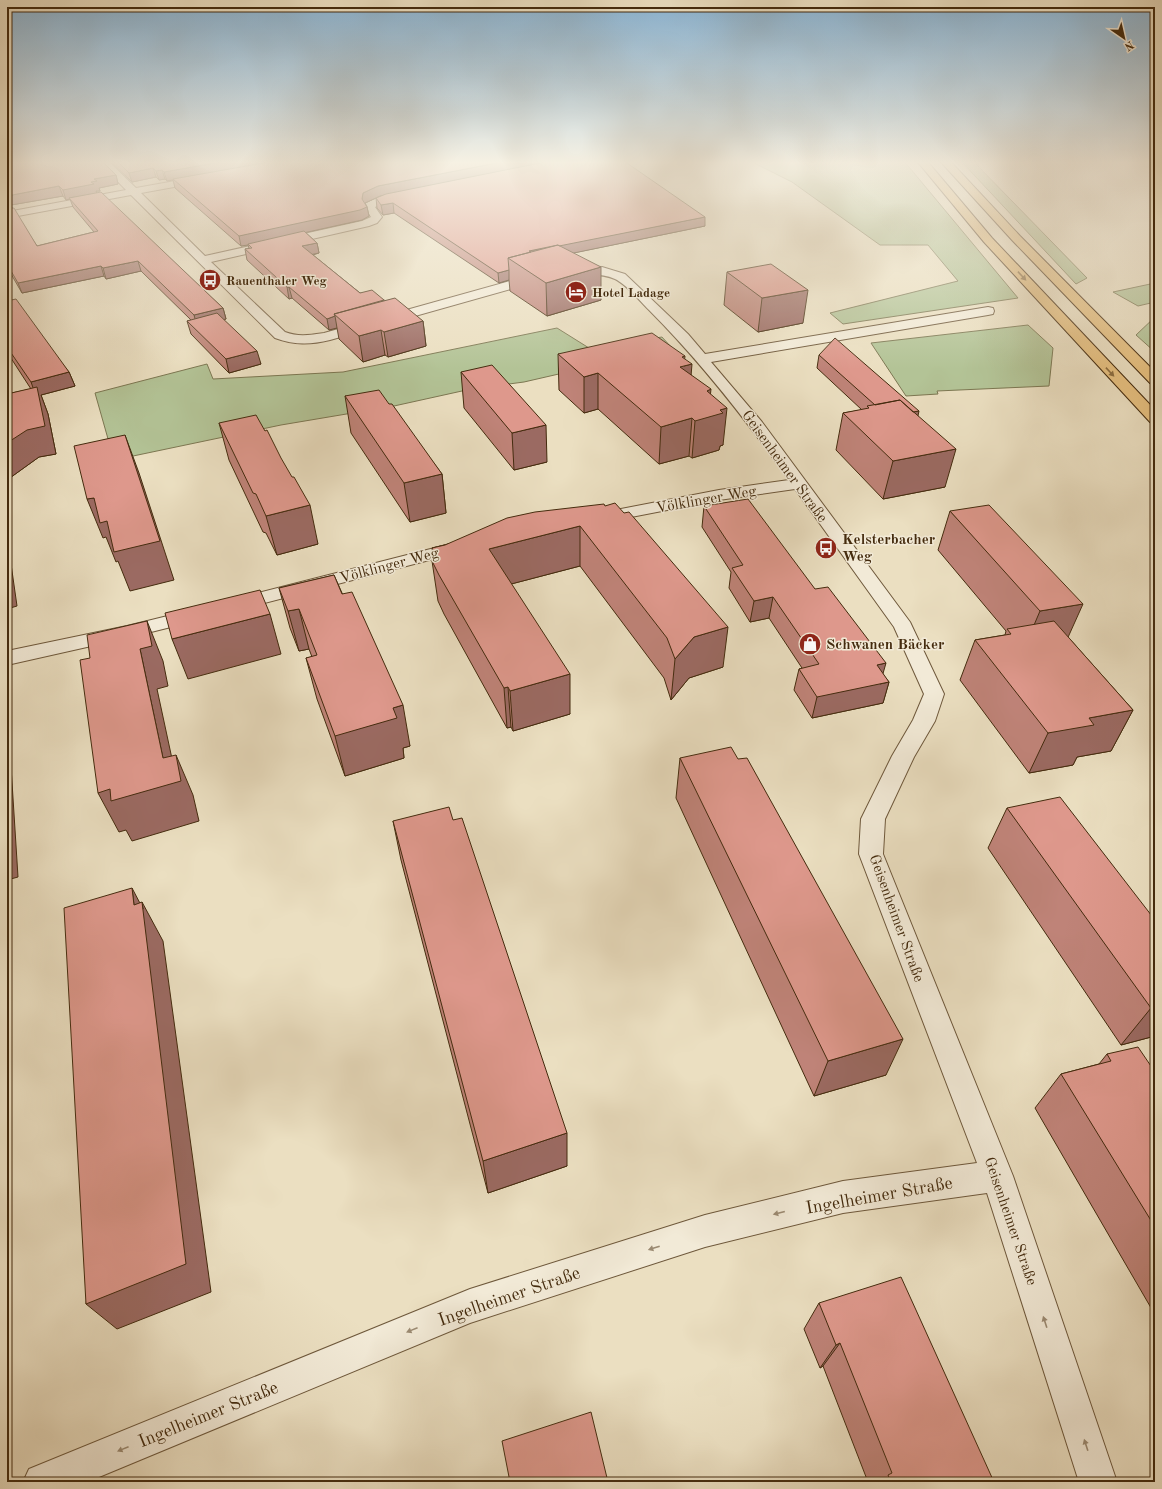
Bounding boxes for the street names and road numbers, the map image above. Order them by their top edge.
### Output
street label: Geisenheimer Straße [738,408,829,526]
street label: Völklinger Weg [655,484,758,517]
street label: Völklinger Weg [338,546,441,587]
street label: Geisenheimer Straße [866,853,926,984]
street label: Geisenheimer Straße [981,1155,1039,1288]
street label: Ingelheimer Straße [804,1174,954,1218]
street label: Ingelheimer Straße [436,1264,583,1330]
street label: Ingelheimer Straße [136,1379,281,1451]

